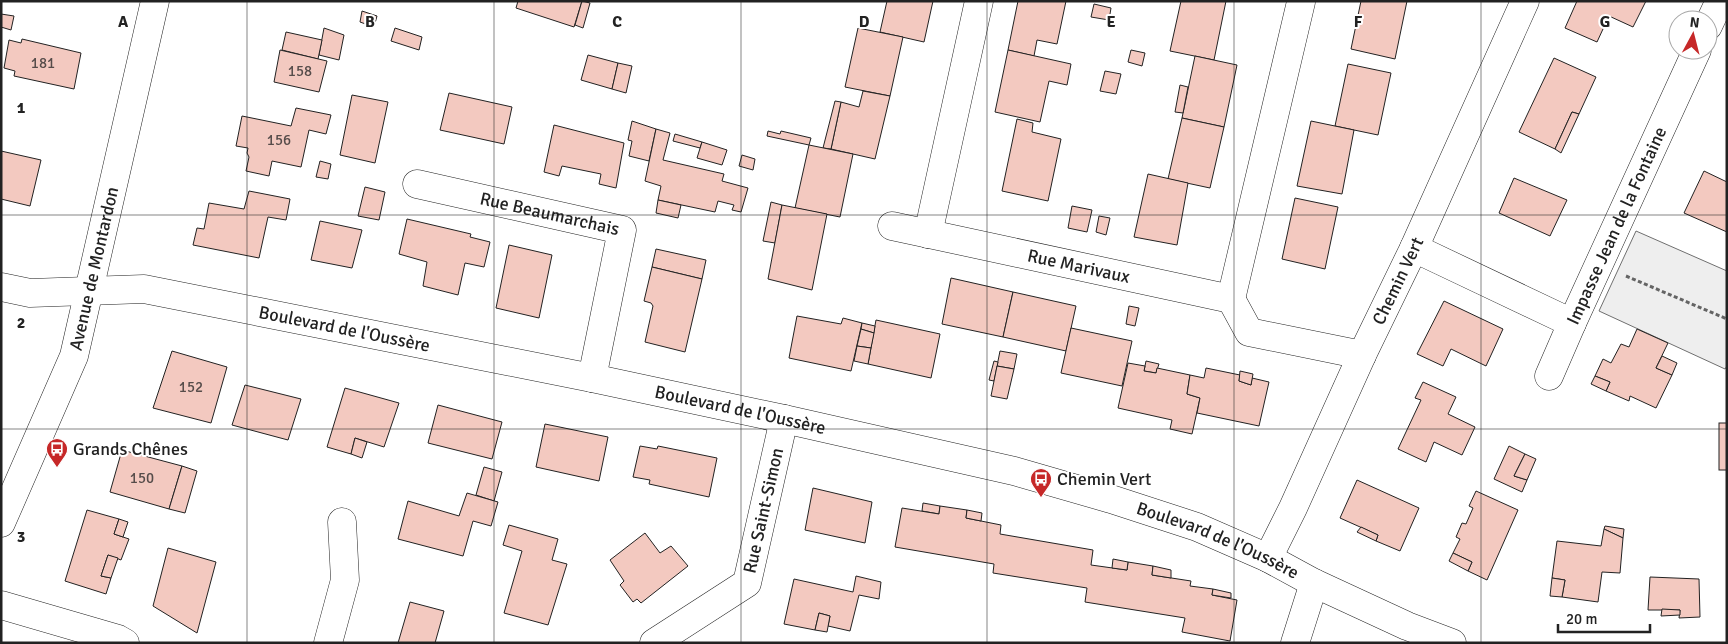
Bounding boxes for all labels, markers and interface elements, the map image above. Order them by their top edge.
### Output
north arrow [1668,10,1718,60]
text: A [118,12,129,32]
text: B [365,12,375,32]
text: C [612,12,622,32]
text: D [859,12,870,32]
text: E [1106,12,1116,32]
text: F [1354,12,1363,32]
text: G [1600,12,1610,32]
text: N [1689,14,1700,32]
house number: 181 [31,54,55,72]
house number: 158 [288,62,312,80]
text: 1 [17,98,26,118]
street label: Impasse Jean de la Fontaine [1562,123,1671,328]
house number: 156 [267,131,291,149]
street label: Avenue de Montardon [65,185,123,352]
street label: Rue Beaumarchais [478,187,622,240]
street label: Chemin Vert [1367,234,1428,328]
street label: Rue Marivaux [1026,245,1133,288]
street label: Boulevard de l'Oussère [257,301,432,357]
text: 2 [17,313,25,333]
house number: 152 [179,378,203,396]
street label: Boulevard de l'Oussère [653,381,828,439]
bus stop icon: Grands Chênes [45,437,69,468]
place label: Grands Chênes [73,438,188,460]
street label: Rue Saint-Simon [739,446,788,575]
bus stop icon: Chemin Vert [1029,467,1053,498]
place label: Chemin Vert [1057,468,1151,490]
house number: 150 [130,469,154,487]
street label: Boulevard de l'Oussère [1134,497,1303,584]
text: 3 [17,527,25,547]
scale bar [1558,602,1650,634]
text: 20 m [1566,610,1597,628]

